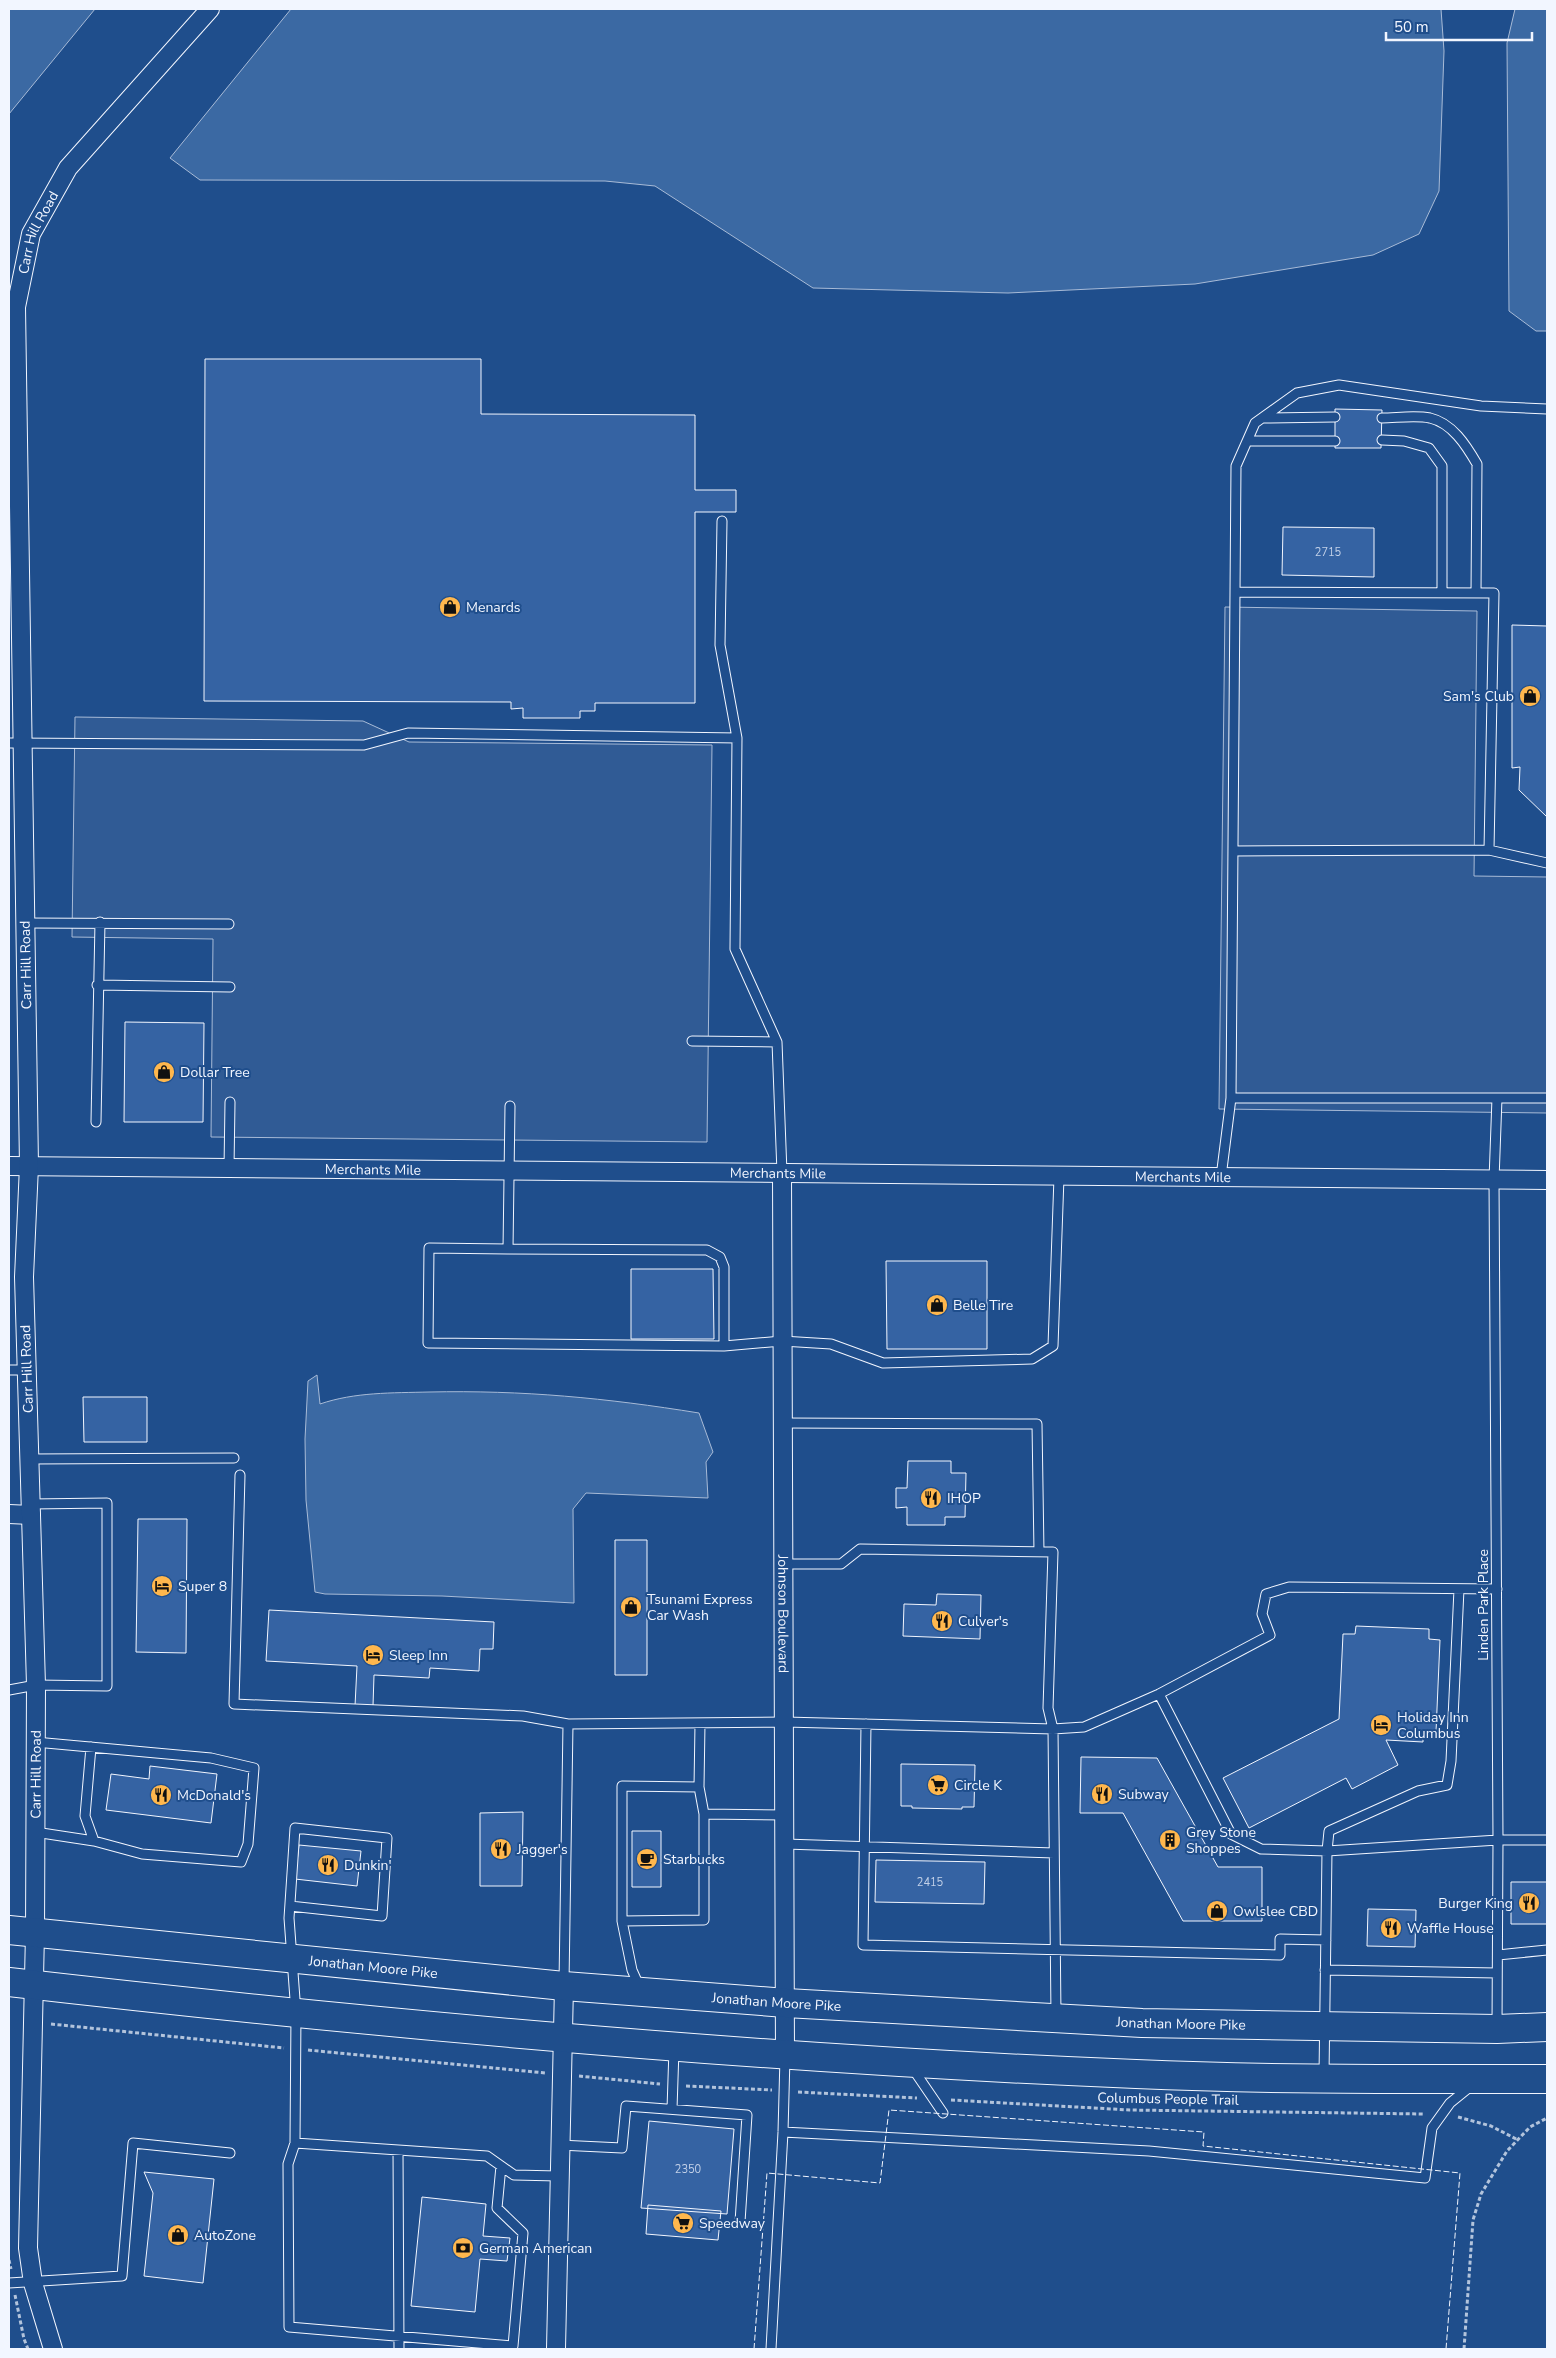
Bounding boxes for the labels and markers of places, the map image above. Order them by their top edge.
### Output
shop icon: Menards [438,595,462,619]
place label: Menards [466,598,521,617]
shop icon: Sam's Club [1518,684,1542,708]
place label: Sam's Club [1443,687,1514,706]
shop icon: Dollar Tree [152,1060,176,1084]
place label: Dollar Tree [180,1063,250,1082]
shop icon: Belle Tire [925,1293,949,1317]
place label: Belle Tire [953,1296,1013,1315]
restaurant icon: IHOP [919,1486,943,1510]
place label: IHOP [947,1489,981,1508]
hotel icon: Super 8 [150,1574,174,1598]
place label: Super 8 [178,1577,227,1596]
place label: Tsunami Express Car Wash [647,1590,753,1625]
shop icon: Tsunami Express Car Wash [619,1595,643,1619]
restaurant icon: Culver's [930,1609,954,1633]
place label: Culver's [958,1612,1009,1631]
hotel icon: Sleep Inn [361,1643,385,1667]
place label: Sleep Inn [389,1646,448,1665]
place label: Holiday Inn Columbus [1397,1708,1469,1743]
hotel icon: Holiday Inn Columbus [1369,1713,1393,1737]
supermarket icon: Circle K [926,1773,950,1797]
place label: Circle K [954,1776,1002,1795]
restaurant icon: Subway [1090,1782,1114,1806]
restaurant icon: McDonald's [149,1783,173,1807]
place label: Subway [1118,1785,1170,1804]
place label: McDonald's [177,1786,251,1805]
place label: Grey Stone Shoppes [1186,1823,1256,1858]
building icon: Grey Stone Shoppes [1158,1828,1182,1852]
restaurant icon: Jagger's [489,1837,513,1861]
place label: Jagger's [516,1840,568,1859]
cafe icon: Starbucks [635,1847,659,1871]
place label: Starbucks [663,1850,725,1869]
restaurant icon: Dunkin' [316,1853,340,1877]
place label: Dunkin' [344,1856,392,1875]
restaurant icon: Burger King [1517,1891,1541,1915]
place label: Burger King [1438,1894,1513,1913]
shop icon: Owlslee CBD [1205,1899,1229,1923]
place label: Owlslee CBD [1233,1902,1318,1921]
restaurant icon: Waffle House [1379,1916,1403,1940]
place label: Waffle House [1407,1919,1494,1938]
supermarket icon: Speedway [671,2211,695,2235]
place label: Speedway [699,2214,766,2233]
shop icon: AutoZone [166,2223,190,2247]
place label: AutoZone [194,2226,256,2245]
bank icon: German American [451,2236,475,2260]
place label: German American [479,2239,592,2258]

